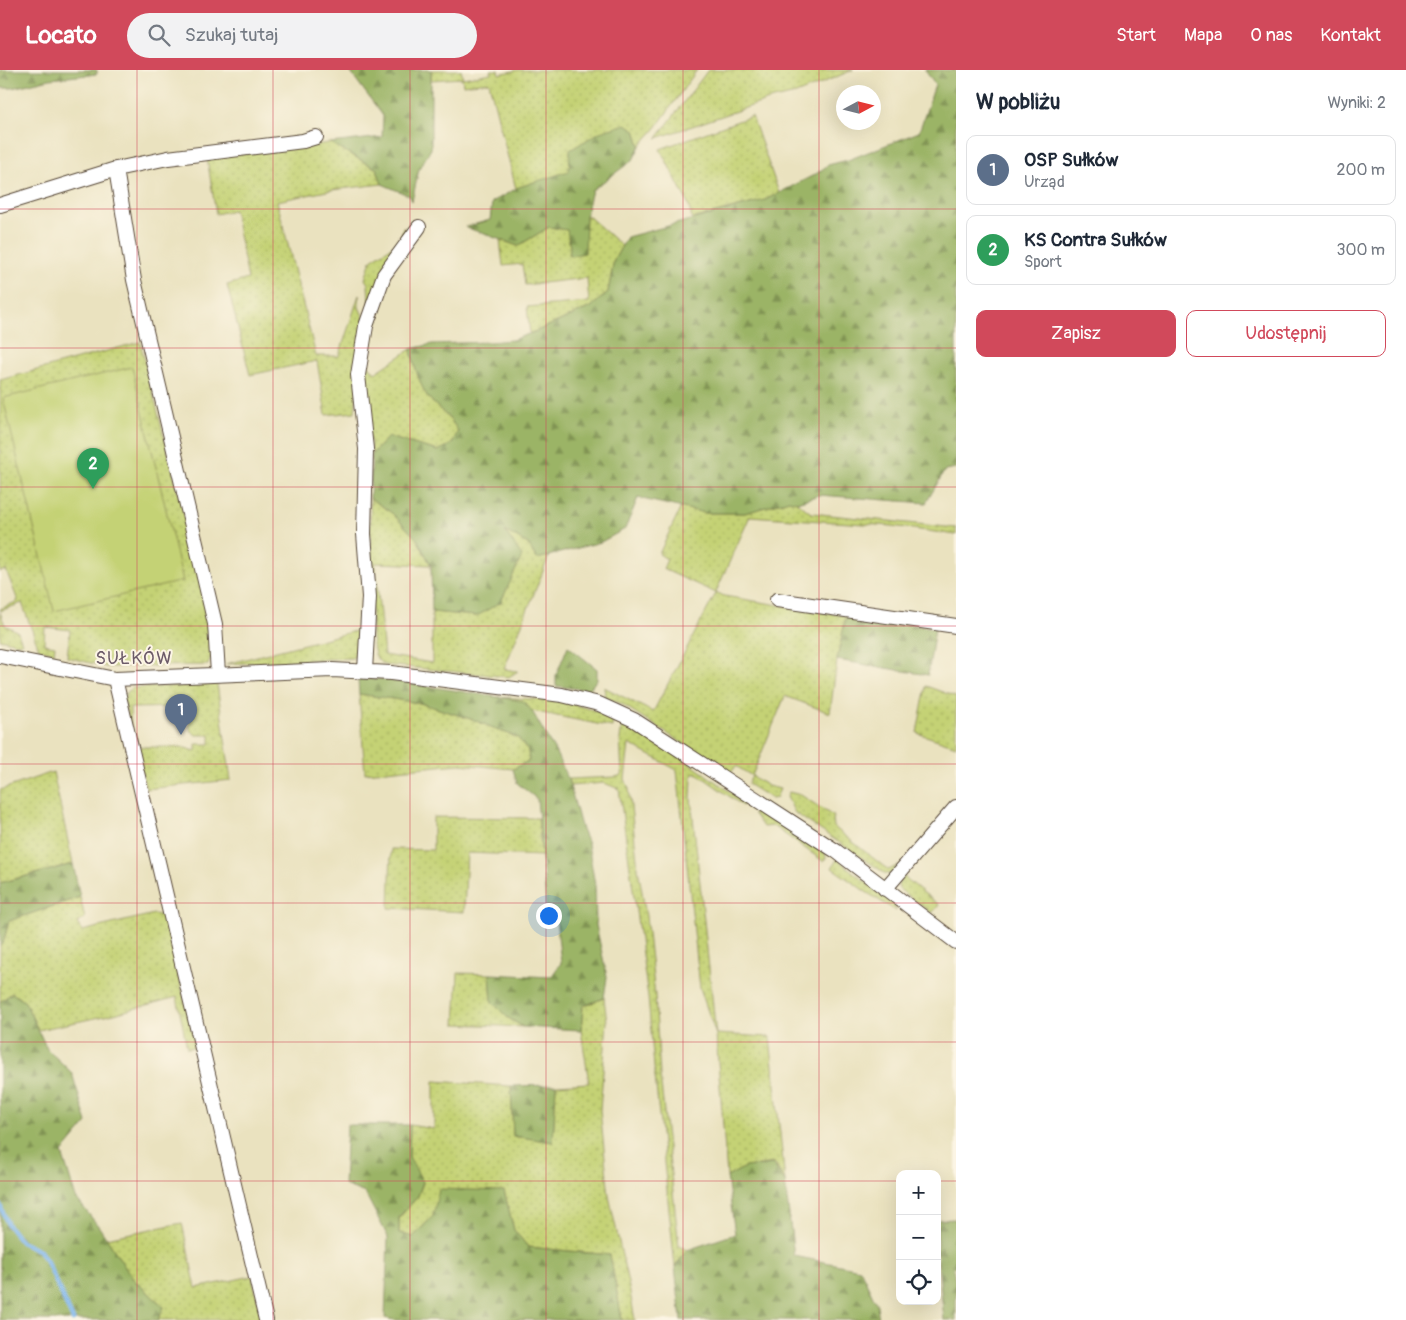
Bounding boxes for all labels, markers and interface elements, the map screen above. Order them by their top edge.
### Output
search box [127,13,477,58]
text: Locato [25,21,97,50]
icon: search [145,21,173,49]
text: Szukaj tutaj [185,23,279,47]
text: Start [1116,24,1156,47]
text: Mapa [1184,24,1222,47]
text: O nas [1250,24,1292,47]
text: Kontakt [1320,24,1381,47]
north arrow [836,85,881,130]
text: W pobliżu [976,89,1060,116]
text: Wyniki: 2 [1327,93,1386,113]
text: OSP Sułków [1024,148,1118,172]
text: 1 [990,160,996,180]
text: 200 m [1337,160,1385,180]
text: Urząd [1024,172,1065,192]
text: KS Contra Sułków [1024,228,1167,252]
text: 2 [989,240,997,260]
text: 300 m [1337,240,1385,260]
text: Sport [1024,252,1062,272]
button: Zapisz [976,310,1176,357]
button: Udostępnij [1186,310,1386,357]
pin: 2 [77,448,109,489]
district label: SUŁKÓW [95,646,173,670]
pin: 1 [165,694,197,735]
your location [536,903,562,929]
map controls [896,1170,941,1305]
button: + [896,1170,941,1215]
button: − [896,1215,941,1260]
button: locate [896,1260,941,1305]

